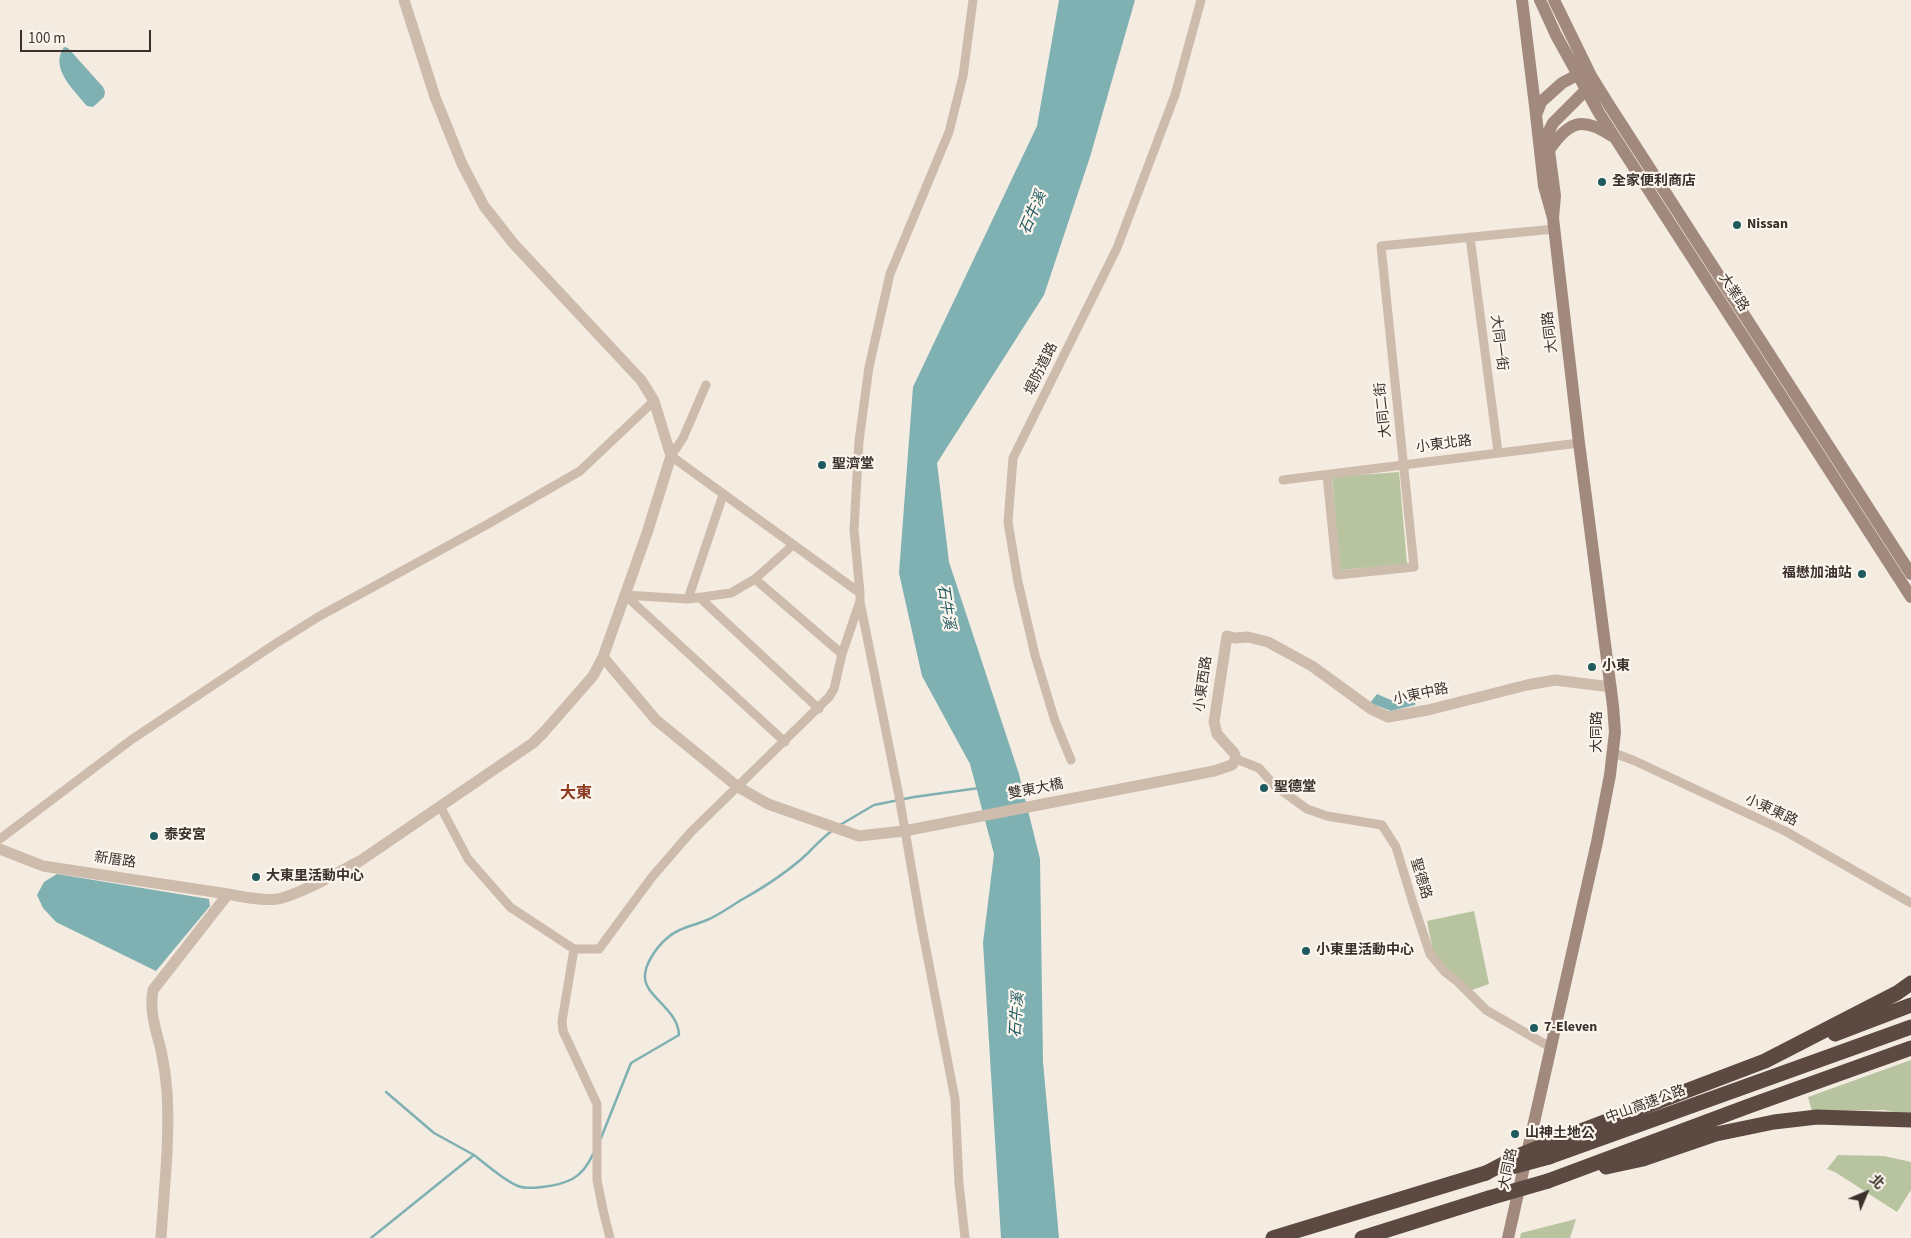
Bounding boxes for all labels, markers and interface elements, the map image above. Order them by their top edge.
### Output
scale bar [22,20,154,52]
text: 100 m [28,28,66,49]
place label: 全家便利商店 [1612,174,1696,190]
marker: 全家便利商店 [1596,176,1608,188]
water label: 石牛溪 [1017,189,1051,237]
place label: Nissan [1747,217,1788,233]
marker: Nissan [1731,219,1743,231]
street label: 大業路 [1715,271,1751,315]
street label: 大同路 [1540,310,1562,354]
street label: 大同一街 [1486,314,1510,372]
street label: 堤防道路 [1022,340,1062,398]
street label: 大同二街 [1373,381,1395,439]
street label: 小東北路 [1415,433,1473,457]
place label: 聖濟堂 [832,457,874,473]
marker: 聖濟堂 [816,459,828,471]
place label: 福懋加油站 [1782,566,1852,582]
marker: 福懋加油站 [1856,568,1868,580]
water label: 石牛溪 [933,583,957,631]
street label: 小東西路 [1192,655,1216,713]
place label: 小東 [1602,659,1630,675]
marker: 小東 [1586,661,1598,673]
street label: 小東中路 [1392,681,1450,709]
street label: 大同路 [1590,711,1606,753]
street label: 雙東大橋 [1007,776,1065,804]
place label: 聖德堂 [1274,780,1316,796]
marker: 聖德堂 [1258,782,1270,794]
district label: 大東 [560,784,592,804]
street label: 小東東路 [1742,792,1800,830]
place label: 泰安宮 [164,828,206,844]
marker: 泰安宮 [148,830,160,842]
street label: 新厝路 [93,850,137,872]
street label: 聖德路 [1406,856,1434,902]
place label: 大東里活動中心 [266,869,364,885]
marker: 大東里活動中心 [250,871,262,883]
place label: 小東里活動中心 [1316,943,1414,959]
marker: 小東里活動中心 [1300,945,1312,957]
water label: 石牛溪 [1007,992,1029,1038]
place label: 7-Eleven [1544,1020,1597,1036]
marker: 7-Eleven [1528,1022,1540,1034]
street label: 中山高速公路 [1604,1083,1688,1127]
place label: 山神土地公 [1525,1126,1595,1142]
marker: 山神土地公 [1509,1128,1521,1140]
street label: 大同路 [1496,1147,1522,1191]
north arrow [1841,1168,1891,1218]
text: 北 [1865,1170,1889,1194]

